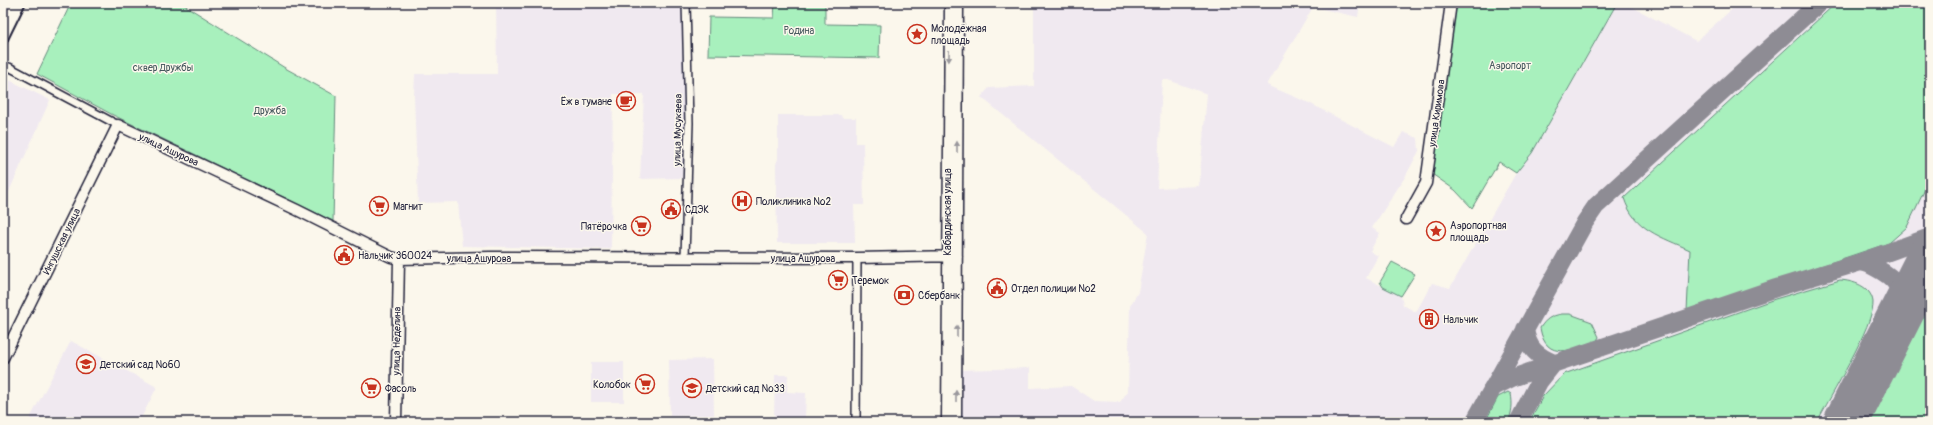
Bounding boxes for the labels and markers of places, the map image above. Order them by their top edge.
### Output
place icon: Молодёжная площадь [906,23,928,45]
place label: Молодёжная площадь [931,23,987,47]
cafe icon: Ёж в тумане [615,90,637,112]
place label: Ёж в тумане [561,96,612,108]
hospital icon: Поликлиника №2 [731,190,753,212]
supermarket icon: Магнит [368,195,390,217]
place label: Поликлиника №2 [756,196,831,208]
public building icon: СДЭК [660,198,682,220]
place label: Магнит [393,201,423,213]
place label: СДЭК [685,204,709,216]
supermarket icon: Пятёрочка [630,215,652,237]
place icon: Аэропортная площадь [1425,220,1447,242]
place label: Аэропортная площадь [1450,220,1507,244]
place label: Пятёрочка [581,221,627,233]
public building icon: Нальчик 360024 [333,244,355,266]
place label: Нальчик 360024 [358,250,432,262]
supermarket icon: Теремок [827,269,849,291]
place label: Теремок [852,275,889,287]
public building icon: Отдел полиции №2 [986,277,1008,299]
place label: Отдел полиции №2 [1011,283,1096,295]
bank icon: Сбербанк [893,284,915,306]
place label: Сбербанк [918,290,960,302]
building icon: Нальчик [1418,308,1440,330]
place label: Нальчик [1443,314,1479,326]
school or university icon: Детский сад №60 [75,353,97,375]
place label: Детский сад №60 [99,359,180,371]
supermarket icon: Колобок [634,373,656,395]
supermarket icon: Фасоль [360,377,382,399]
school or university icon: Детский сад №33 [681,377,703,399]
place label: Колобок [593,379,631,391]
place label: Фасоль [385,383,417,395]
place label: Детский сад №33 [705,383,785,395]

